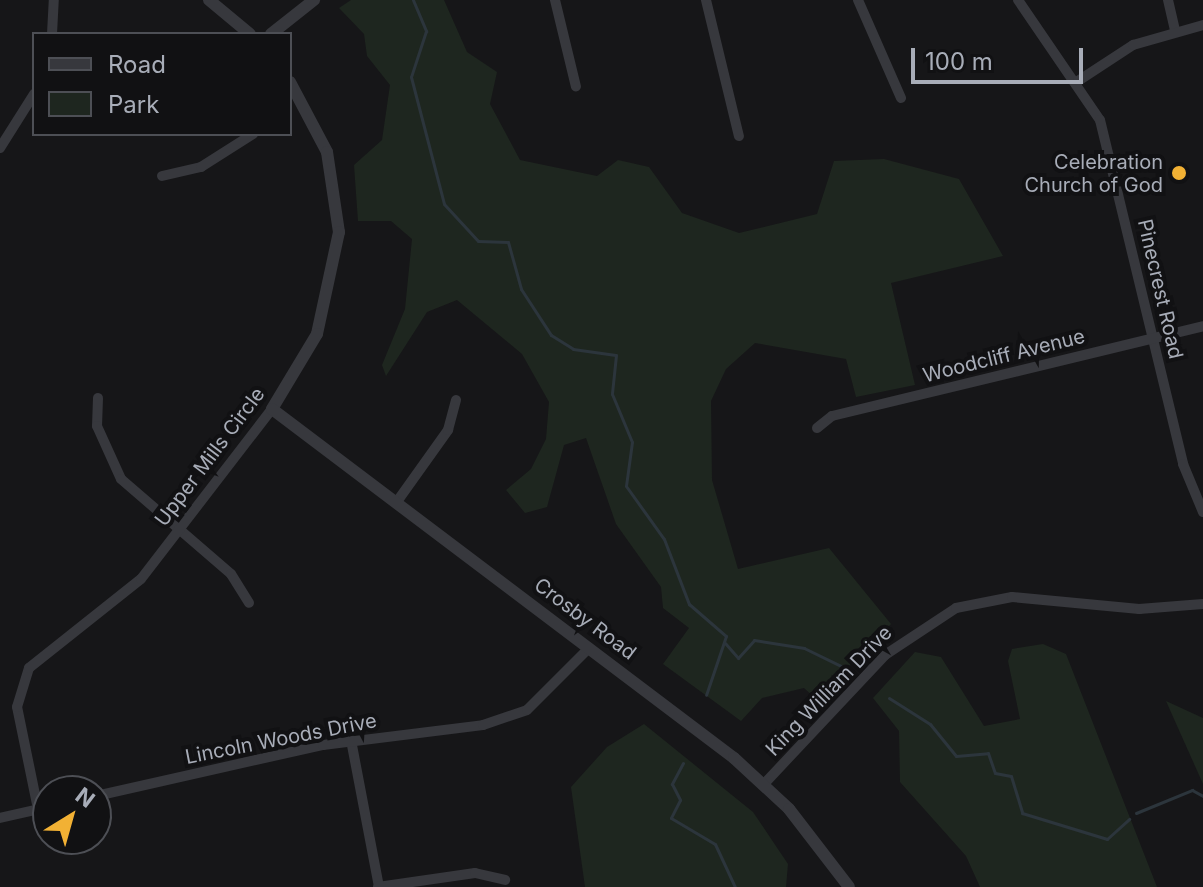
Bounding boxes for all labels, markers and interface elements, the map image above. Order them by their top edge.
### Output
legend [32,32,292,136]
scale bar [915,32,1087,82]
text: 100 m [925,47,993,76]
text: Road [108,50,166,79]
text: Park [108,90,159,119]
place label: Celebration Church of God [1024,150,1163,197]
marker: Celebration Church of God [1170,164,1188,182]
street label: Pinecrest Road [1132,217,1188,361]
street label: Woodcliff Avenue [921,324,1087,388]
street label: Upper Mills Circle [150,383,270,531]
street label: Crosby Road [529,573,641,665]
street label: King William Drive [761,621,897,761]
street label: Lincoln Woods Drive [183,709,379,769]
north arrow [32,775,112,855]
text: N [71,782,100,813]

